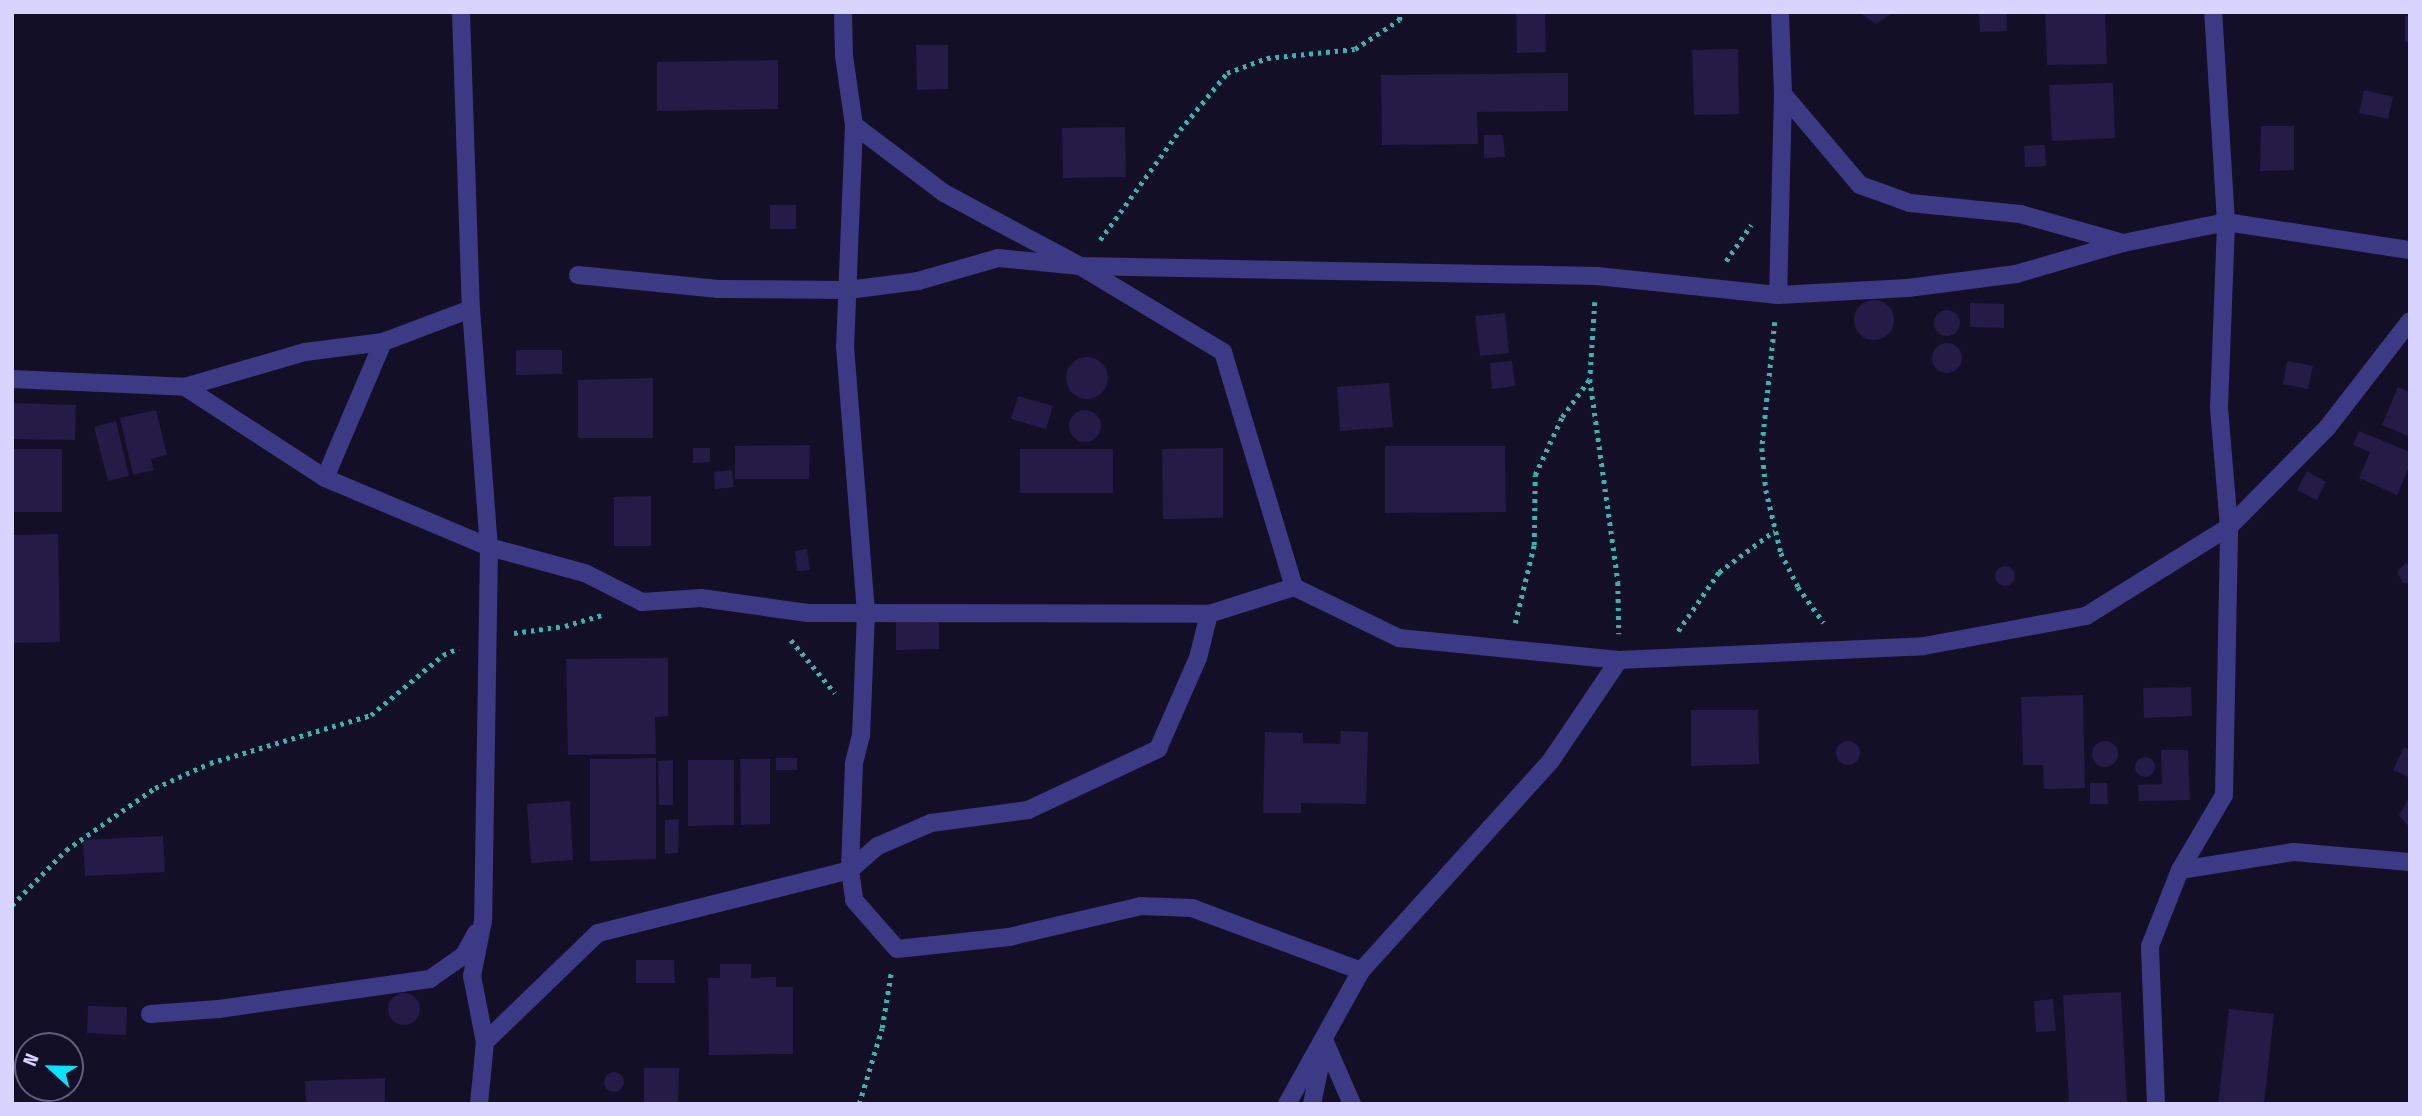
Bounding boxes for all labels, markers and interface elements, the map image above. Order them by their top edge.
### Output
north arrow [14,1032,84,1102]
text: N [18,1050,44,1069]

